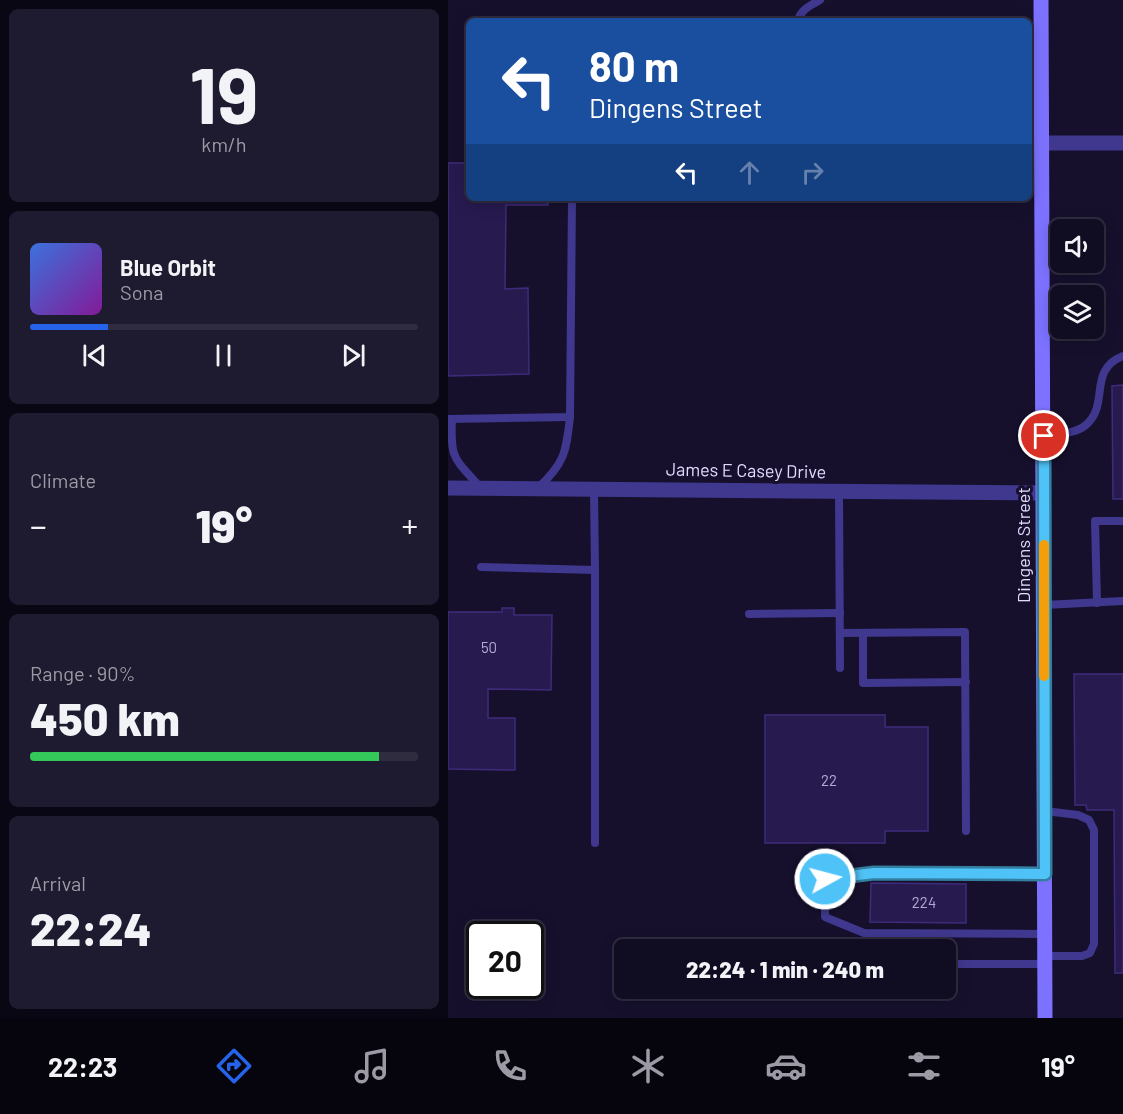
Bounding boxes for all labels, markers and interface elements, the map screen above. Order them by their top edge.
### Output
text: 80 m [589,40,679,90]
icon: left [490,42,568,120]
text: 19 [189,46,259,140]
text: Dingens Street [589,91,763,123]
text: km/h [201,132,247,156]
icon: left [670,156,703,189]
icon: ahead [733,156,766,189]
icon: right [796,156,829,189]
map controls [1050,219,1104,339]
button: sound [1050,219,1104,273]
text: Blue Orbit [120,254,216,280]
text: Sona [120,280,164,304]
button: layers [1050,285,1104,339]
icon: previous [78,339,111,372]
icon: pause [207,339,240,372]
icon: next [337,339,370,372]
pin [1018,410,1069,461]
icon: arrive [1027,419,1060,452]
street label: James E Casey Drive [666,458,826,482]
text: Climate [30,468,96,492]
street label: Dingens Street [1012,487,1034,603]
text: 19° [196,498,252,552]
text: − [30,505,47,545]
text: + [402,505,418,545]
house number: 50 [481,638,497,656]
text: Range · 90% [30,661,135,685]
text: 450 km [30,691,180,745]
house number: 22 [821,771,837,789]
position arrow [793,847,857,911]
text: Arrival [30,871,86,895]
house number: 224 [912,893,936,911]
text: 22:24 [30,901,152,955]
speed limit sign: 20 [466,921,544,999]
text: 22:24 · 1 min · 240 m [686,956,884,982]
icon: directions [213,1045,255,1087]
icon: music [351,1045,393,1087]
icon: phone [489,1045,531,1087]
icon: climate [627,1045,669,1087]
icon: car [765,1045,807,1087]
icon: filters [903,1045,945,1087]
text: 22:23 [48,1050,117,1082]
text: 19° [1041,1050,1075,1082]

